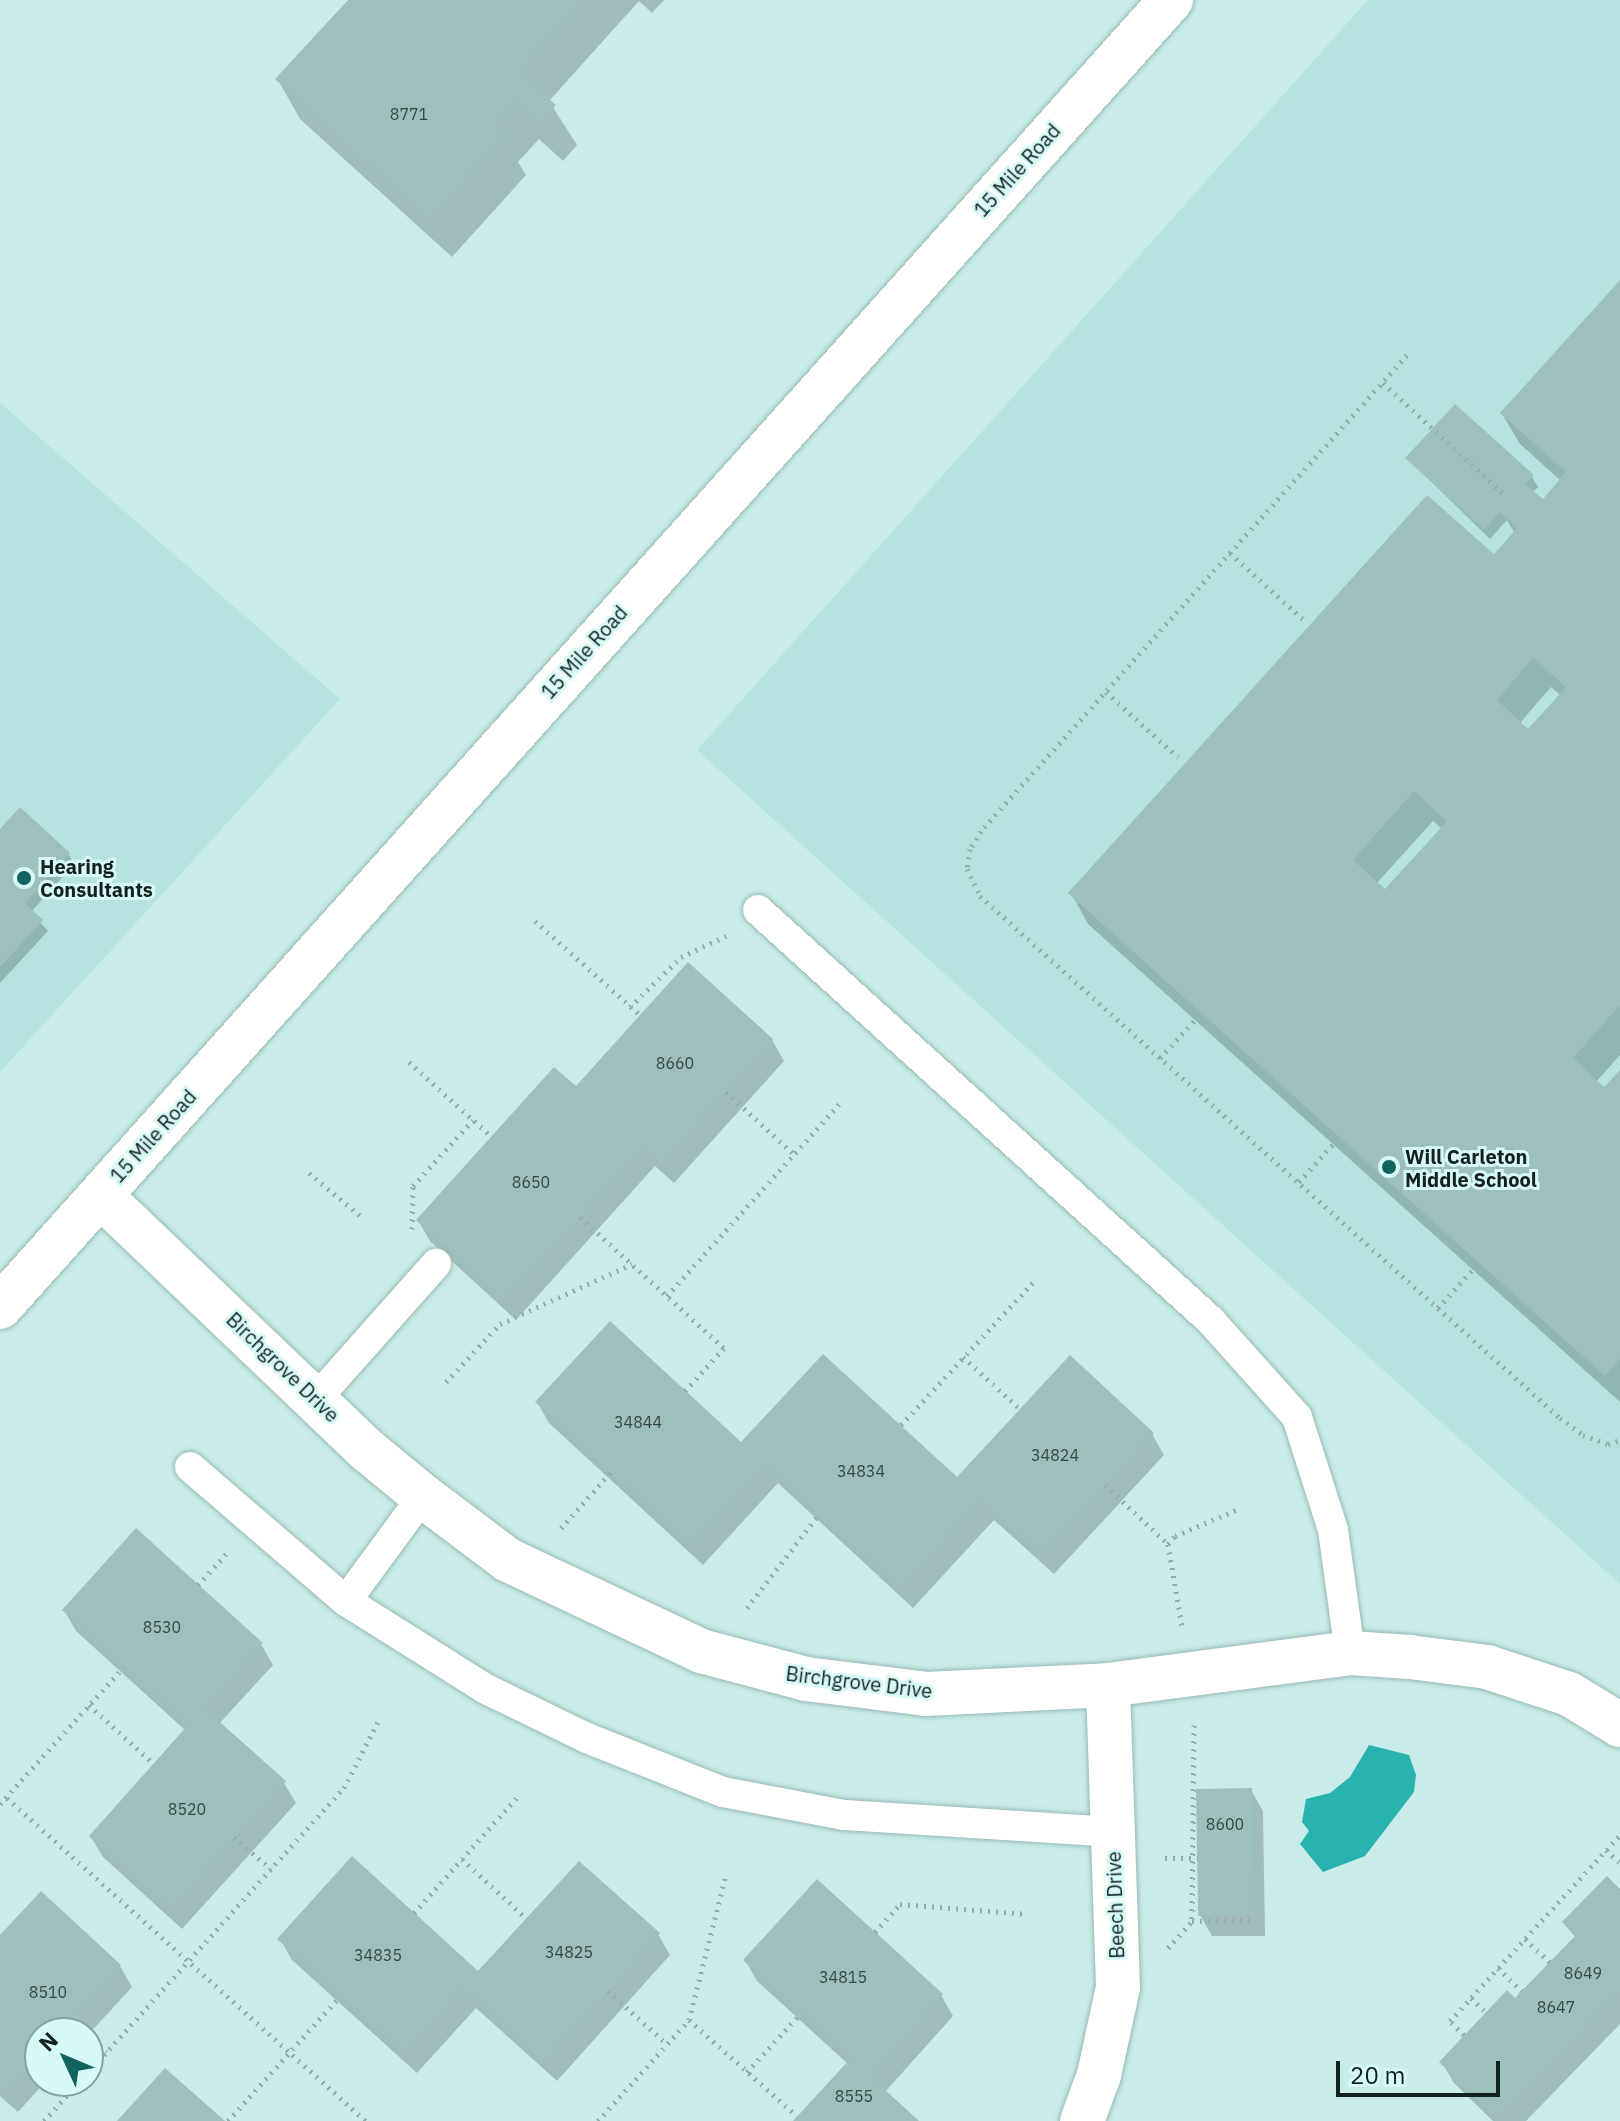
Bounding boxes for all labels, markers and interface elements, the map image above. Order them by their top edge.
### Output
house number: 8771 [390,104,428,124]
street label: 15 Mile Road [969,118,1065,222]
street label: 15 Mile Road [536,600,632,704]
place label: Hearing Consultants [40,854,153,901]
marker: Hearing Consultants [15,869,33,887]
house number: 8660 [656,1053,694,1073]
street label: 15 Mile Road [105,1084,201,1188]
place label: Will Carleton Middle School [1405,1144,1537,1191]
marker: Will Carleton Middle School [1380,1158,1398,1176]
house number: 8650 [512,1172,550,1192]
street label: Birchgrove Drive [222,1307,344,1427]
house number: 34844 [614,1412,662,1432]
house number: 34824 [1031,1445,1079,1465]
house number: 34834 [837,1461,885,1481]
house number: 8530 [143,1617,181,1637]
street label: Birchgrove Drive [784,1661,934,1703]
house number: 8520 [168,1799,206,1819]
house number: 8600 [1206,1814,1244,1834]
street label: Beech Drive [1101,1851,1129,1959]
house number: 34825 [545,1942,593,1962]
house number: 34835 [354,1945,402,1965]
house number: 8649 [1564,1963,1602,1983]
house number: 34815 [819,1967,867,1987]
house number: 8510 [29,1982,67,2002]
house number: 8647 [1537,1997,1575,2017]
north arrow [24,2017,104,2097]
text: N [32,2026,64,2057]
scale bar [1340,2045,1504,2095]
text: 20 m [1350,2059,1405,2091]
house number: 8555 [835,2086,873,2106]

